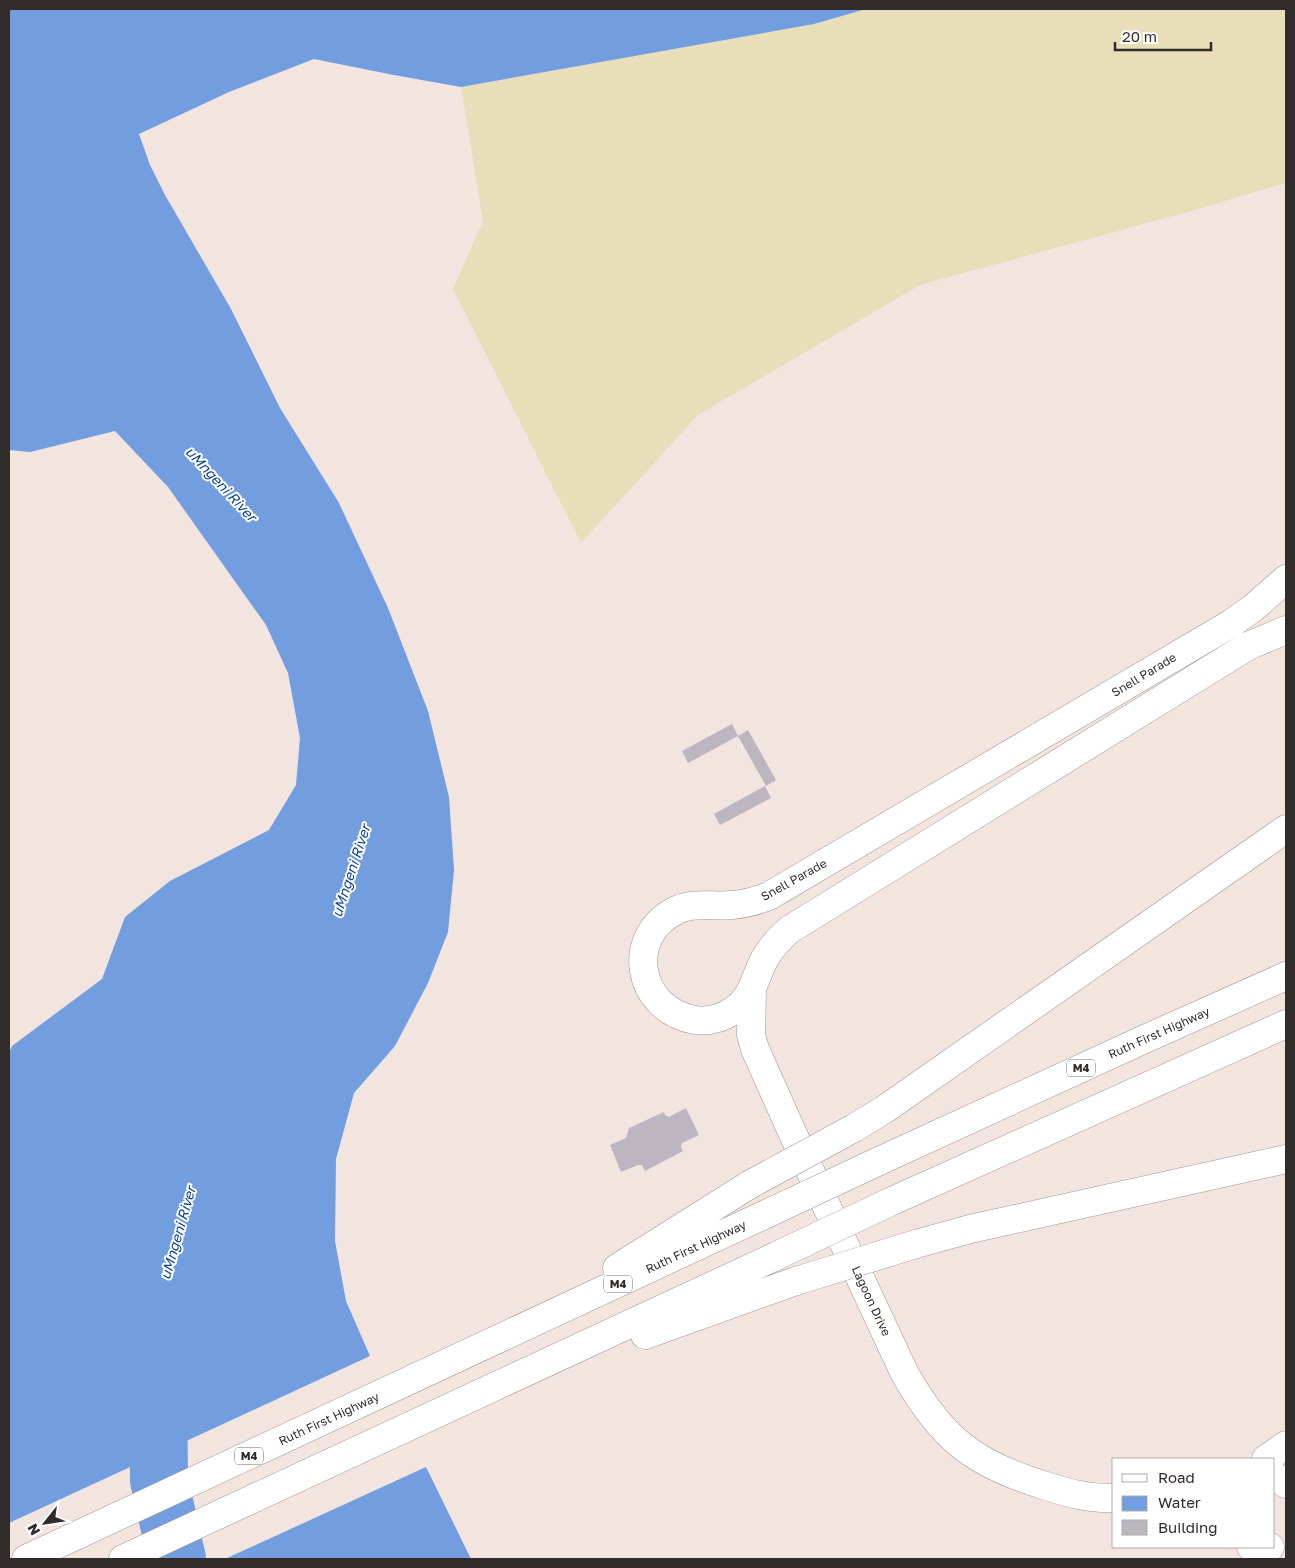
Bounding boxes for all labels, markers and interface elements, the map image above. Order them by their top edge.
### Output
scale bar [1115,20,1211,52]
text: 20 m [1122,27,1157,45]
water label: uMngeni River [182,443,262,526]
street label: Snell Parade [1109,649,1179,700]
water label: uMngeni River [328,820,374,919]
street label: Snell Parade [758,855,829,904]
street label: Ruth First Highway [1106,1003,1212,1062]
road number: M4 [1067,1060,1095,1076]
water label: uMngeni River [156,1182,200,1281]
street label: Ruth First Highway [643,1217,749,1276]
street label: Lagoon Drive [849,1263,894,1338]
road number: M4 [604,1276,632,1292]
street label: Ruth First Highway [276,1389,382,1448]
road number: M4 [235,1448,263,1464]
legend [1112,1458,1275,1548]
text: Road [1158,1468,1195,1486]
text: Water [1158,1493,1201,1511]
north arrow [20,1498,70,1548]
text: Building [1158,1518,1218,1536]
text: N [23,1521,43,1539]

